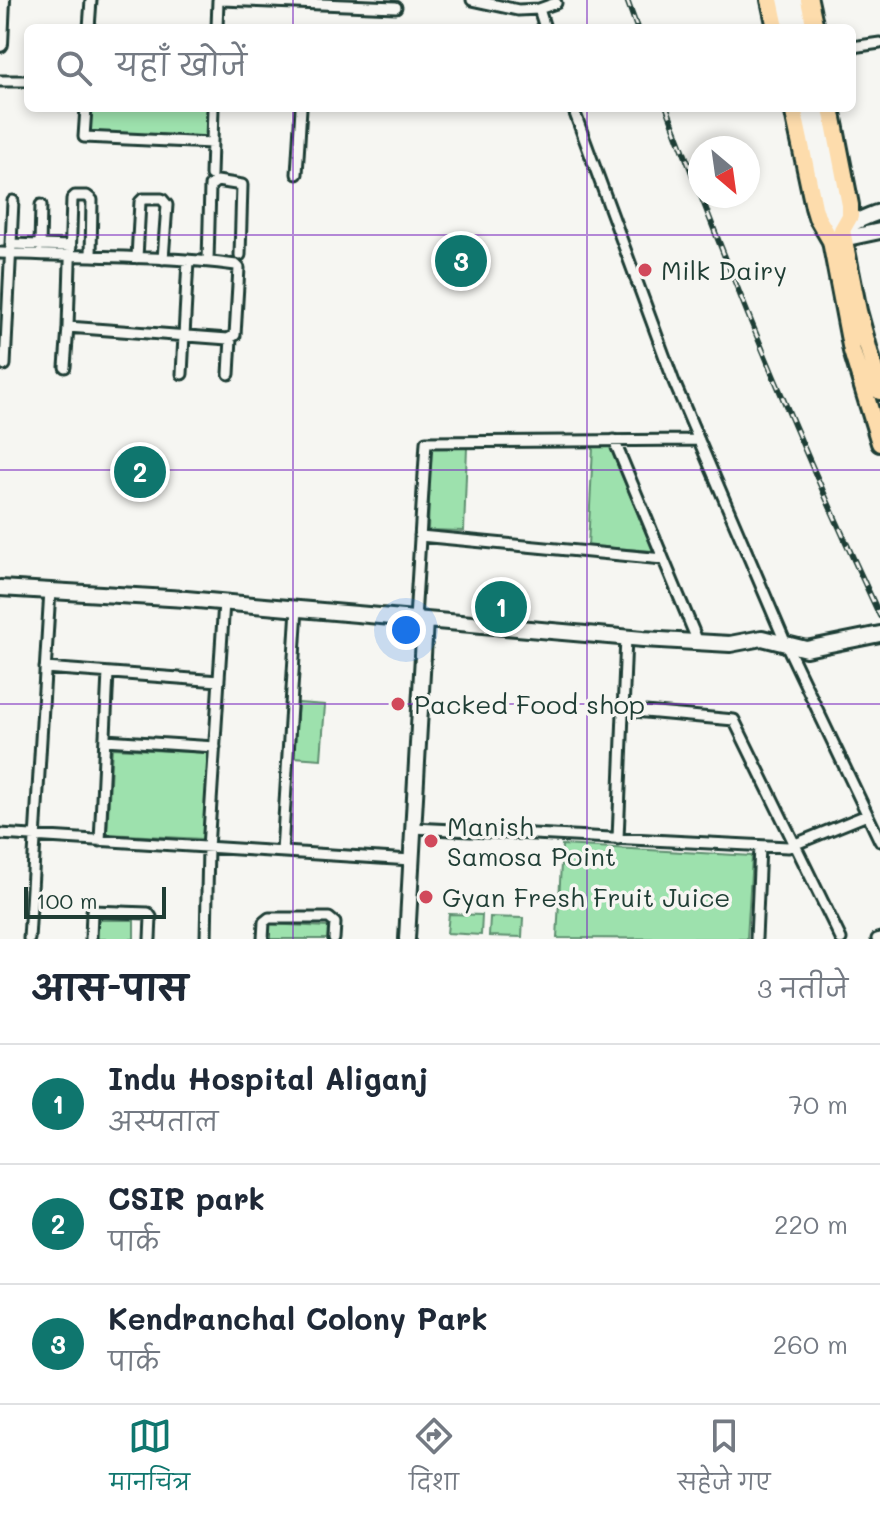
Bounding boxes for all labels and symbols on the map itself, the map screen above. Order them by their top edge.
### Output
north arrow [688,136,760,208]
pin: 3 [435,231,487,291]
place label: Milk Dairy [661,253,787,287]
marker: Milk Dairy [636,261,654,279]
pin: 2 [114,442,166,502]
pin: 1 [475,577,527,637]
your location [386,610,426,650]
place label: Packed Food shop [414,687,645,721]
marker: Packed Food shop [389,695,407,713]
place label: Manish Samosa Point [447,809,616,873]
marker: Manish Samosa Point [422,832,440,850]
place label: Gyan Fresh Fruit Juice [442,880,730,914]
scale bar [24,883,166,919]
marker: Gyan Fresh Fruit Juice [417,888,435,906]

